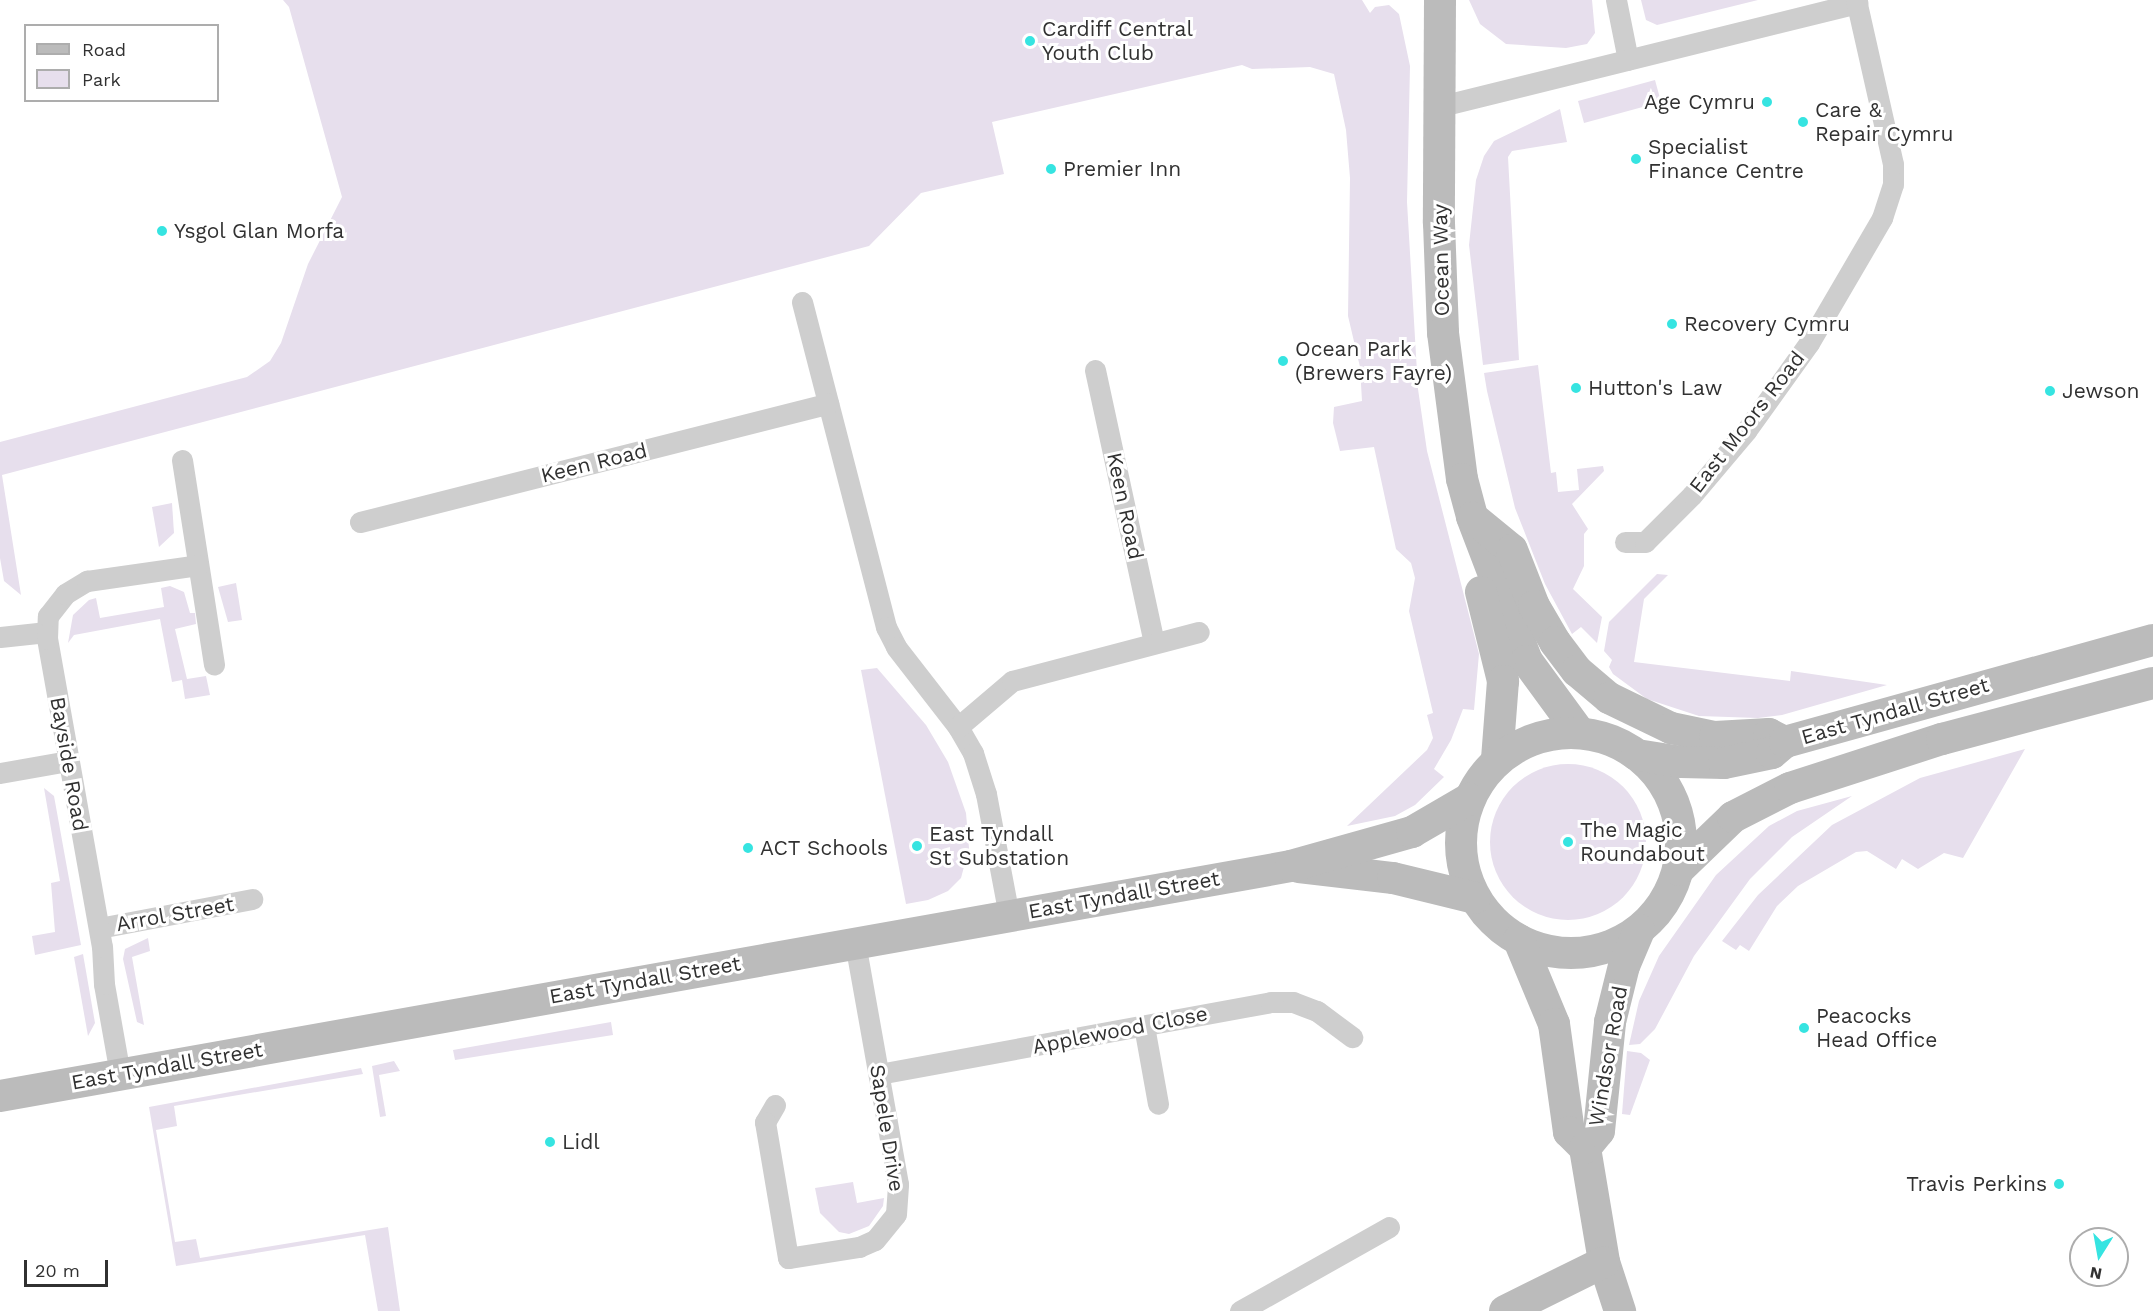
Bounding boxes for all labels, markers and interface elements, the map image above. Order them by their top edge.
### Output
place label: Cardiff Central Youth Club [1042,16,1194,66]
legend [24,24,219,102]
marker: Cardiff Central Youth Club [1023,34,1037,48]
text: Road [82,39,126,60]
text: Park [82,69,121,90]
place label: Age Cymru [1644,89,1755,115]
marker: Age Cymru [1760,95,1774,109]
place label: Care & Repair Cymru [1815,97,1954,147]
marker: Care & Repair Cymru [1796,115,1810,129]
place label: Specialist Finance Centre [1648,134,1804,184]
marker: Specialist Finance Centre [1629,152,1643,166]
place label: Premier Inn [1063,156,1182,182]
marker: Premier Inn [1044,162,1058,176]
street label: Ocean Way [1427,203,1455,317]
place label: Ysgol Glan Morfa [174,218,345,244]
marker: Ysgol Glan Morfa [155,224,169,238]
place label: Recovery Cymru [1684,311,1850,337]
marker: Recovery Cymru [1665,317,1679,331]
place label: Ocean Park (Brewers Fayre) [1295,336,1452,386]
street label: East Moors Road [1684,346,1810,498]
marker: Ocean Park (Brewers Fayre) [1276,354,1290,368]
place label: Hutton's Law [1588,375,1722,401]
place label: Jewson [2062,378,2140,404]
marker: Hutton's Law [1569,381,1583,395]
marker: Jewson [2043,384,2057,398]
street label: Keen Road [538,438,650,488]
street label: Keen Road [1101,450,1149,562]
street label: East Tyndall Street [1798,672,1992,750]
street label: Bayside Road [45,695,93,833]
place label: The Magic Roundabout [1580,817,1705,867]
place label: East Tyndall St Substation [929,821,1069,871]
place label: ACT Schools [760,835,889,861]
marker: The Magic Roundabout [1561,835,1575,849]
marker: East Tyndall St Substation [910,839,924,853]
marker: ACT Schools [741,841,755,855]
street label: East Tyndall Street [1026,866,1222,924]
street label: Arrol Street [114,891,236,937]
street label: East Tyndall Street [547,951,743,1009]
street label: Windsor Road [1583,984,1633,1128]
street label: Applewood Close [1030,1001,1210,1059]
place label: Peacocks Head Office [1816,1003,1937,1053]
marker: Peacocks Head Office [1797,1021,1811,1035]
street label: East Tyndall Street [69,1037,265,1095]
street label: Sapele Drive [865,1063,909,1193]
place label: Lidl [562,1129,600,1155]
marker: Lidl [543,1135,557,1149]
place label: Travis Perkins [1906,1171,2047,1197]
marker: Travis Perkins [2052,1177,2066,1191]
north arrow [2069,1227,2129,1287]
scale bar [27,1248,111,1286]
text: 20 m [35,1260,80,1281]
text: N [2088,1263,2103,1284]

